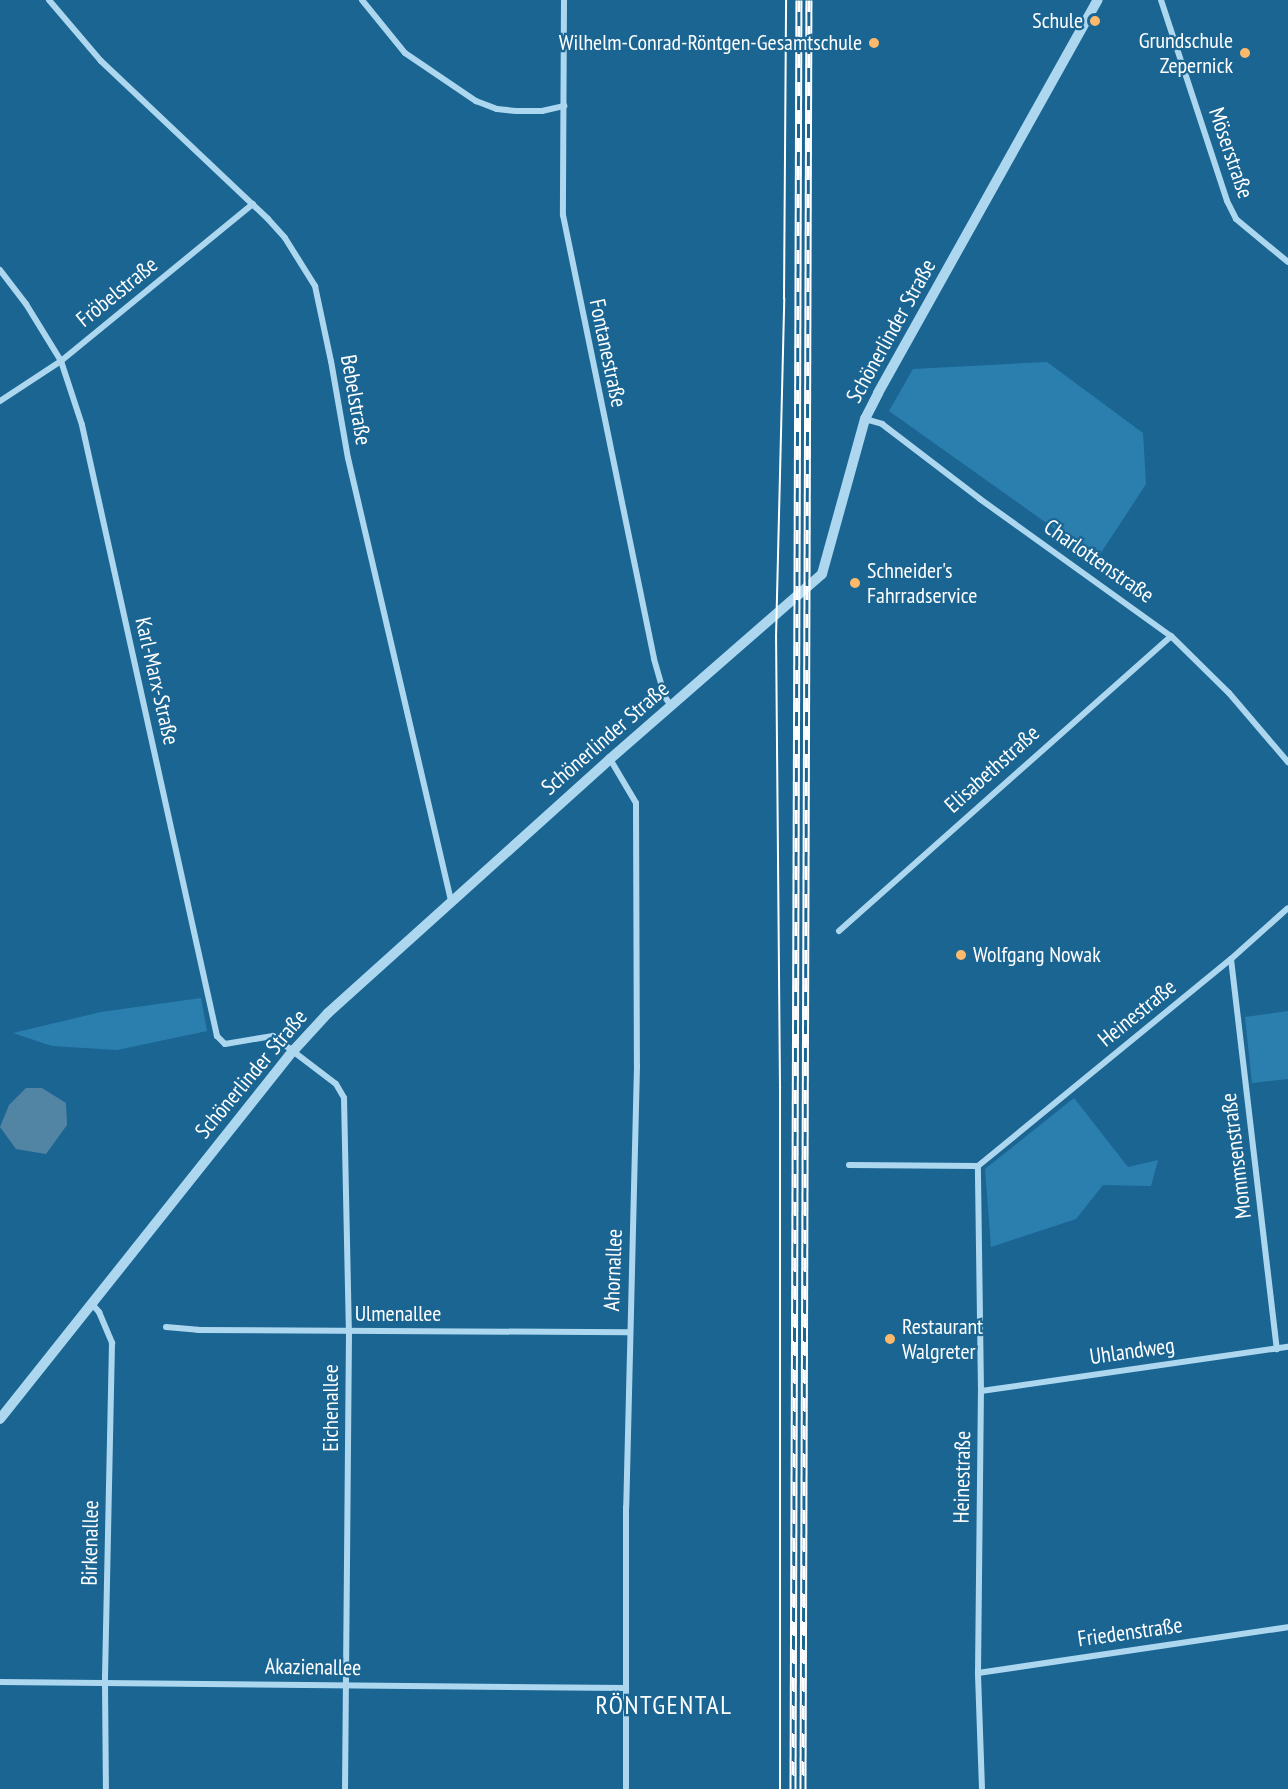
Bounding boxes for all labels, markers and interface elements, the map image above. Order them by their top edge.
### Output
place label: Schule [1032,8,1083,34]
marker: Schule [1088,14,1102,28]
place label: Grundschule Zepernick [1139,27,1233,78]
place label: Wilhelm-Conrad-Röntgen-Gesamtschule [559,30,862,56]
marker: Wilhelm-Conrad-Röntgen-Gesamtschule [867,36,881,50]
marker: Grundschule Zepernick [1238,46,1252,60]
street label: Möserstraße [1203,104,1259,202]
street label: Fröbelstraße [71,251,163,333]
street label: Schönerlinder Straße [841,255,941,407]
street label: Fontanestraße [584,296,632,410]
street label: Bebelstraße [335,353,377,447]
street label: Charlottenstraße [1039,513,1159,609]
place label: Schneider's Fahrradservice [867,557,977,608]
marker: Schneider's Fahrradservice [848,576,862,590]
street label: Karl-Marx-Straße [129,615,185,747]
street label: Schönerlinder Straße [536,675,674,801]
street label: Elisabethstraße [939,720,1045,818]
place label: Wolfgang Nowak [973,942,1101,968]
marker: Wolfgang Nowak [954,948,968,962]
street label: Heinestraße [1093,974,1181,1052]
street label: Schönerlinder Straße [189,1004,313,1144]
street label: Mommsenstraße [1215,1092,1257,1220]
street label: Ahornallee [598,1228,628,1312]
street label: Ulmenallee [355,1301,441,1327]
place label: Restaurant Walgreter [902,1313,983,1364]
marker: Restaurant Walgreter [883,1332,897,1346]
street label: Uhlandweg [1088,1332,1176,1370]
street label: Eichenallee [318,1364,344,1452]
street label: Heinestraße [948,1431,976,1523]
street label: Birkenallee [76,1500,104,1586]
street label: Friedenstraße [1076,1612,1184,1652]
street label: Akazienallee [265,1653,361,1681]
district label: RÖNTGENTAL [596,1689,732,1721]

